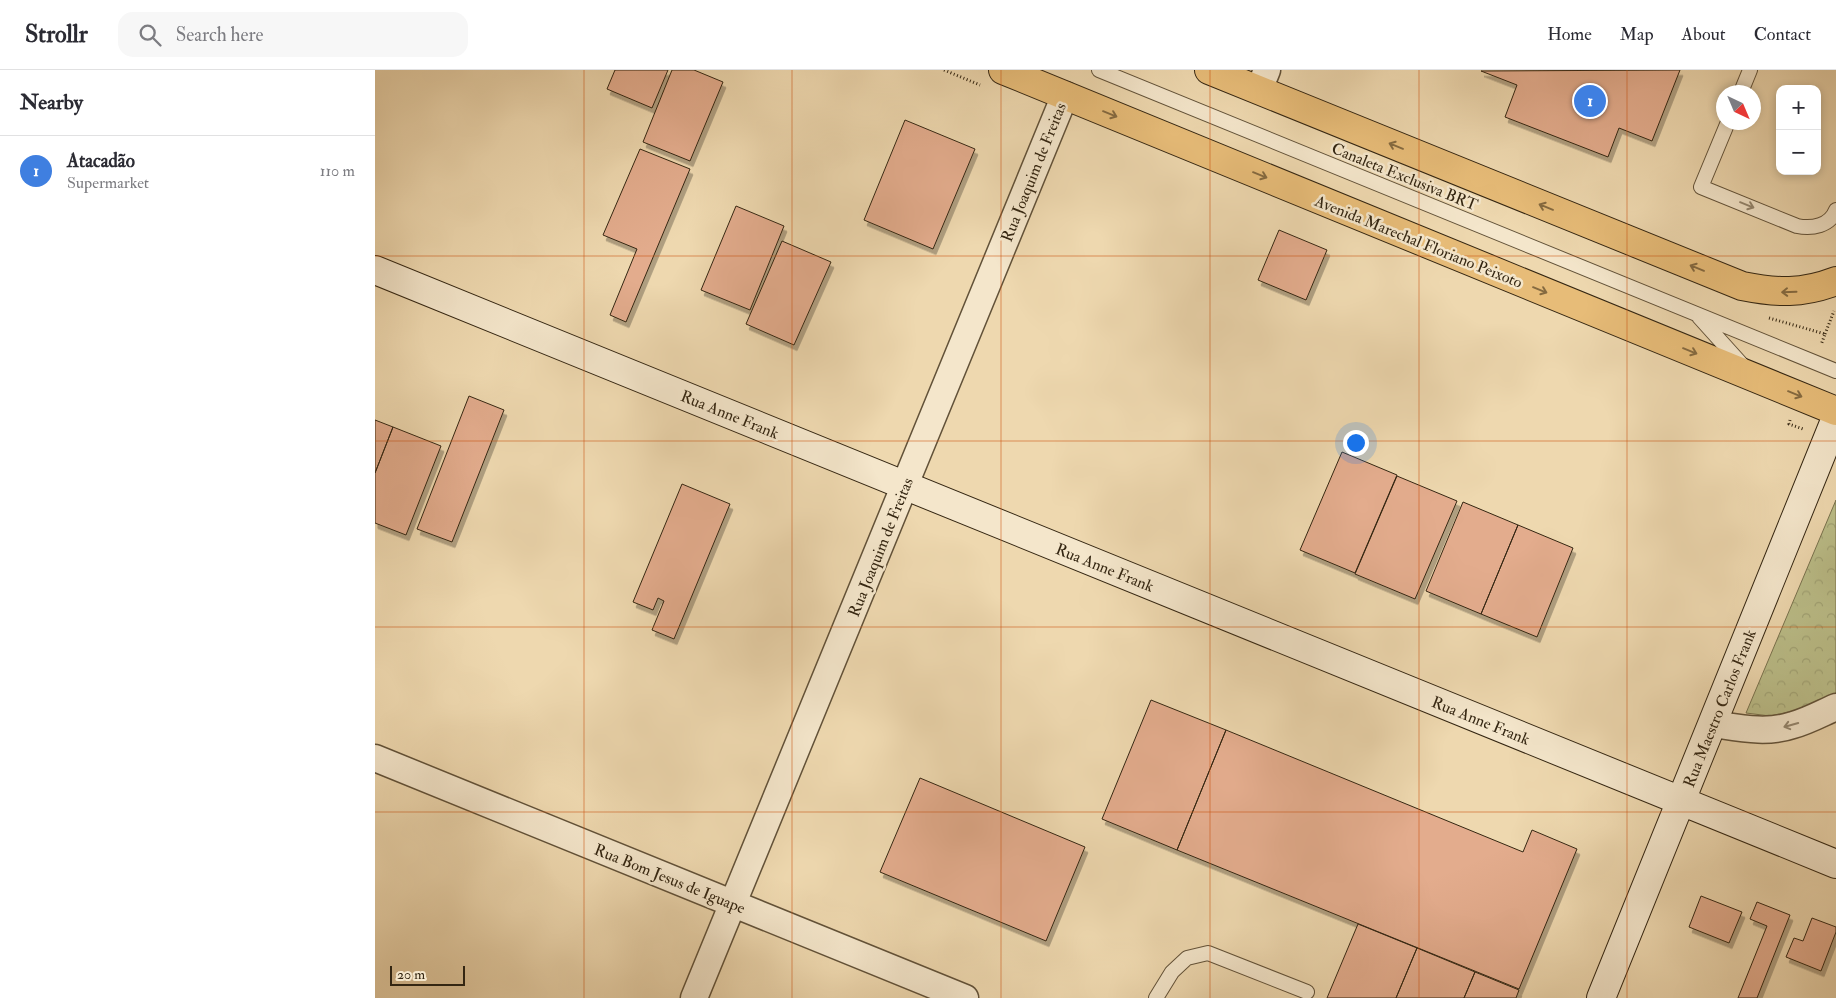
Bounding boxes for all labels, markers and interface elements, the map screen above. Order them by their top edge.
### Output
search box [118,12,468,57]
text: Strollr [25,19,88,50]
icon: search [136,21,164,49]
text: Search here [176,23,264,47]
text: Home [1547,23,1592,46]
text: Map [1620,23,1654,46]
text: About [1682,23,1726,46]
text: Contact [1754,23,1811,46]
pin: 1 [1574,82,1606,120]
north arrow [1716,85,1761,130]
map controls [1776,85,1821,175]
button: + [1776,85,1821,130]
text: Nearby [20,89,83,116]
street label: Rua Joaquim de Freitas [997,100,1072,245]
one-way arrow [1102,109,1117,119]
button: − [1776,130,1821,175]
street label: Canaleta Exclusiva BRT [1329,138,1481,215]
one-way arrow [1388,141,1404,150]
text: Atacadão [67,149,135,173]
text: 1 [33,161,39,181]
text: 110 m [320,161,355,181]
one-way arrow [1252,171,1267,181]
text: Supermarket [67,173,149,193]
street label: Avenida Marechal Floriano Peixoto [1311,191,1526,293]
one-way arrow [1539,202,1554,211]
one-way arrow [1739,202,1754,211]
one-way arrow [1690,263,1705,272]
one-way arrow [1532,286,1547,295]
one-way arrow [1782,287,1798,296]
one-way arrow [1683,348,1698,357]
street label: Rua Anne Frank [678,386,782,444]
one-way arrow [1787,390,1802,400]
your location [1343,430,1369,456]
street label: Rua Joaquim de Freitas [844,475,919,620]
street label: Rua Anne Frank [1053,539,1157,597]
street label: Rua Maestro Carlos Frank [1679,626,1761,790]
street label: Rua Anne Frank [1429,692,1533,750]
one-way arrow [1783,721,1799,730]
street label: Rua Bom Jesus de Iguape [591,839,748,919]
scale bar [390,963,465,986]
text: 20 m [397,966,425,983]

